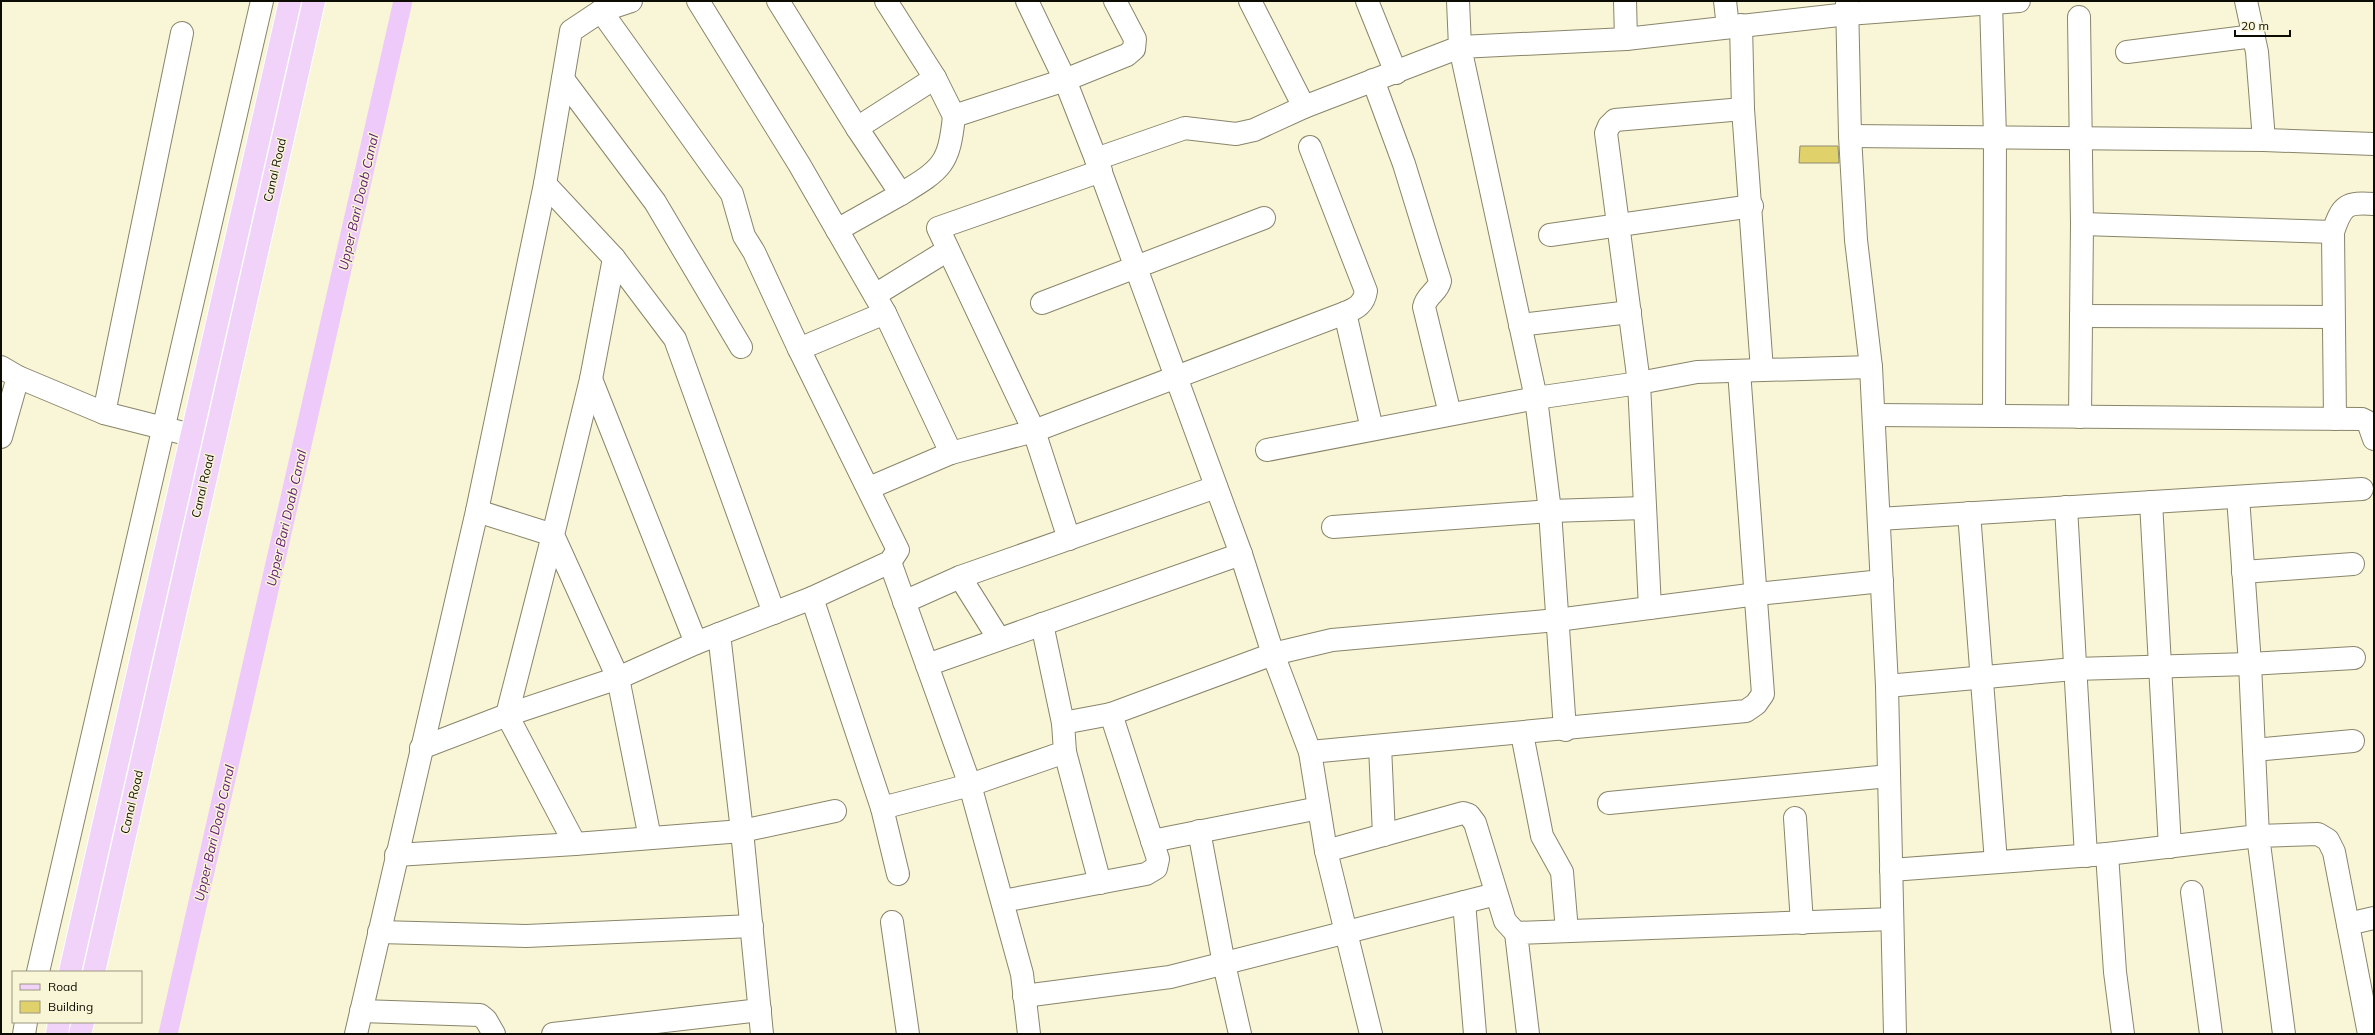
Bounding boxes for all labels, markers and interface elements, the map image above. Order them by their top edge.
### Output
scale bar [2235,12,2290,38]
text: 20 m [2241,18,2269,33]
water label: Upper Bari Doab Canal [335,131,382,272]
street label: Canal Road [260,137,289,203]
water label: Upper Bari Doab Canal [263,447,310,588]
street label: Canal Road [188,453,217,519]
water label: Upper Bari Doab Canal [191,762,238,903]
street label: Canal Road [117,769,146,835]
legend [12,971,142,1023]
text: Road [48,979,77,994]
text: Building [48,999,93,1014]

